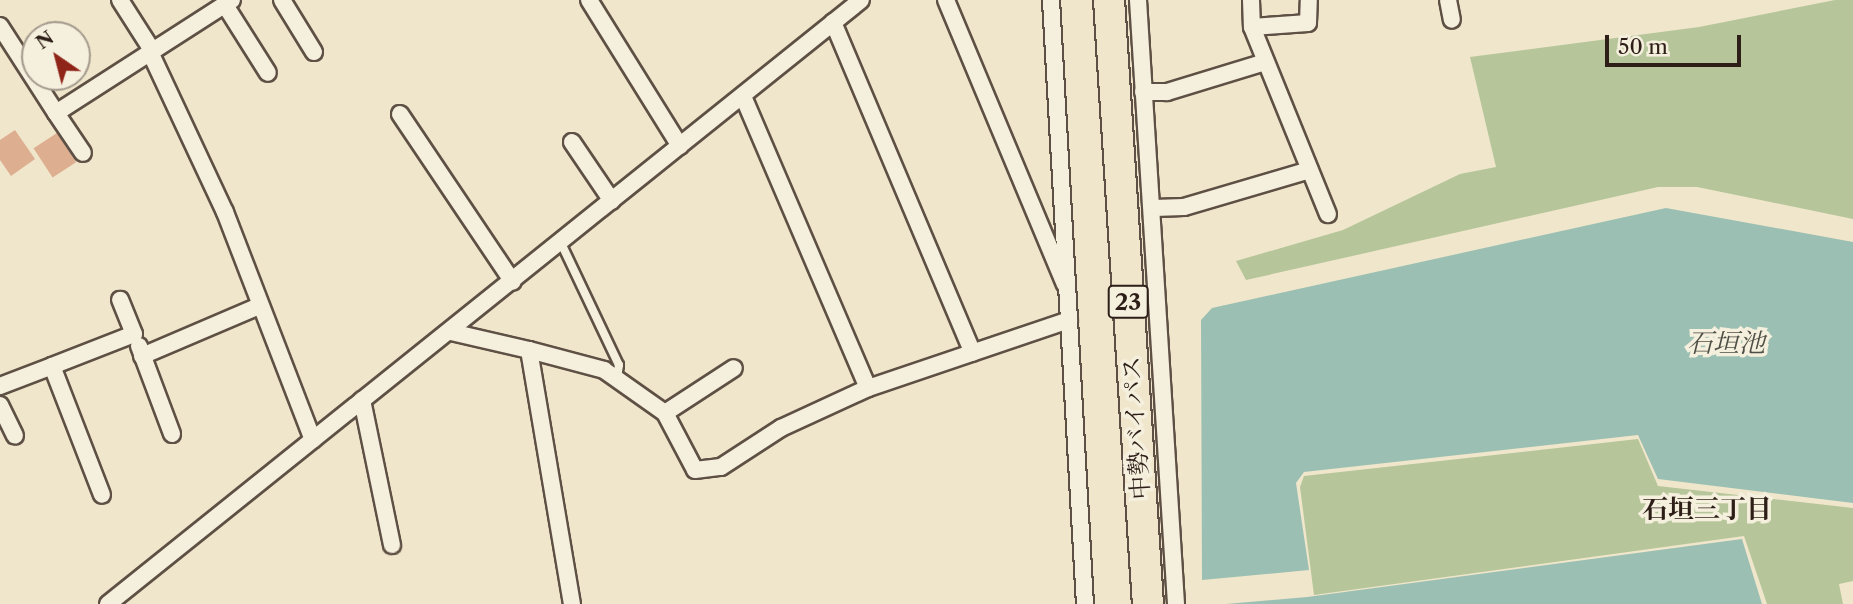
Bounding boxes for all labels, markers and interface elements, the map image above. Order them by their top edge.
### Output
north arrow [21,21,91,91]
scale bar [1608,21,1744,65]
text: N [31,26,58,54]
text: 50 m [1618,34,1668,59]
road number: 23 [1107,282,1149,322]
water label: 石垣池 [1687,328,1765,360]
street label: 中勢バイパス [1117,355,1155,501]
district label: 石垣三丁目 [1642,494,1772,526]

